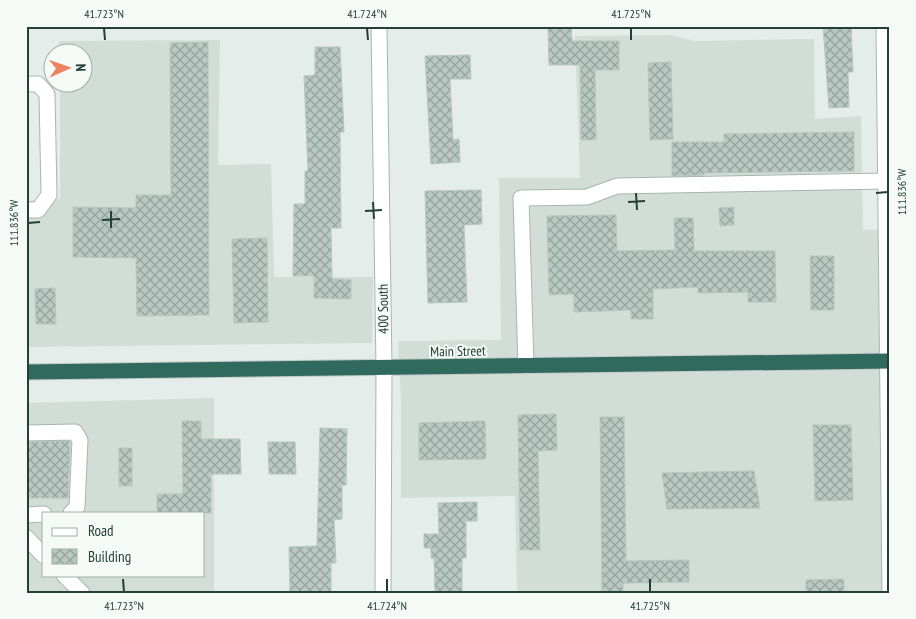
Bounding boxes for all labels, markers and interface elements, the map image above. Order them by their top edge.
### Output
text: 41.723°N [84,6,124,21]
text: 41.724°N [347,6,387,21]
text: 41.725°N [611,6,651,21]
north arrow [42,42,92,92]
text: N [72,63,90,72]
text: 111.836°W [894,169,909,215]
text: 111.836°W [6,200,21,246]
street label: 400 South [374,284,392,334]
street label: Main Street [430,342,486,360]
legend [42,512,205,576]
text: Road [88,521,114,540]
text: Building [88,547,131,566]
text: 41.723°N [104,598,144,613]
text: 41.724°N [367,598,407,613]
text: 41.725°N [630,598,670,613]

